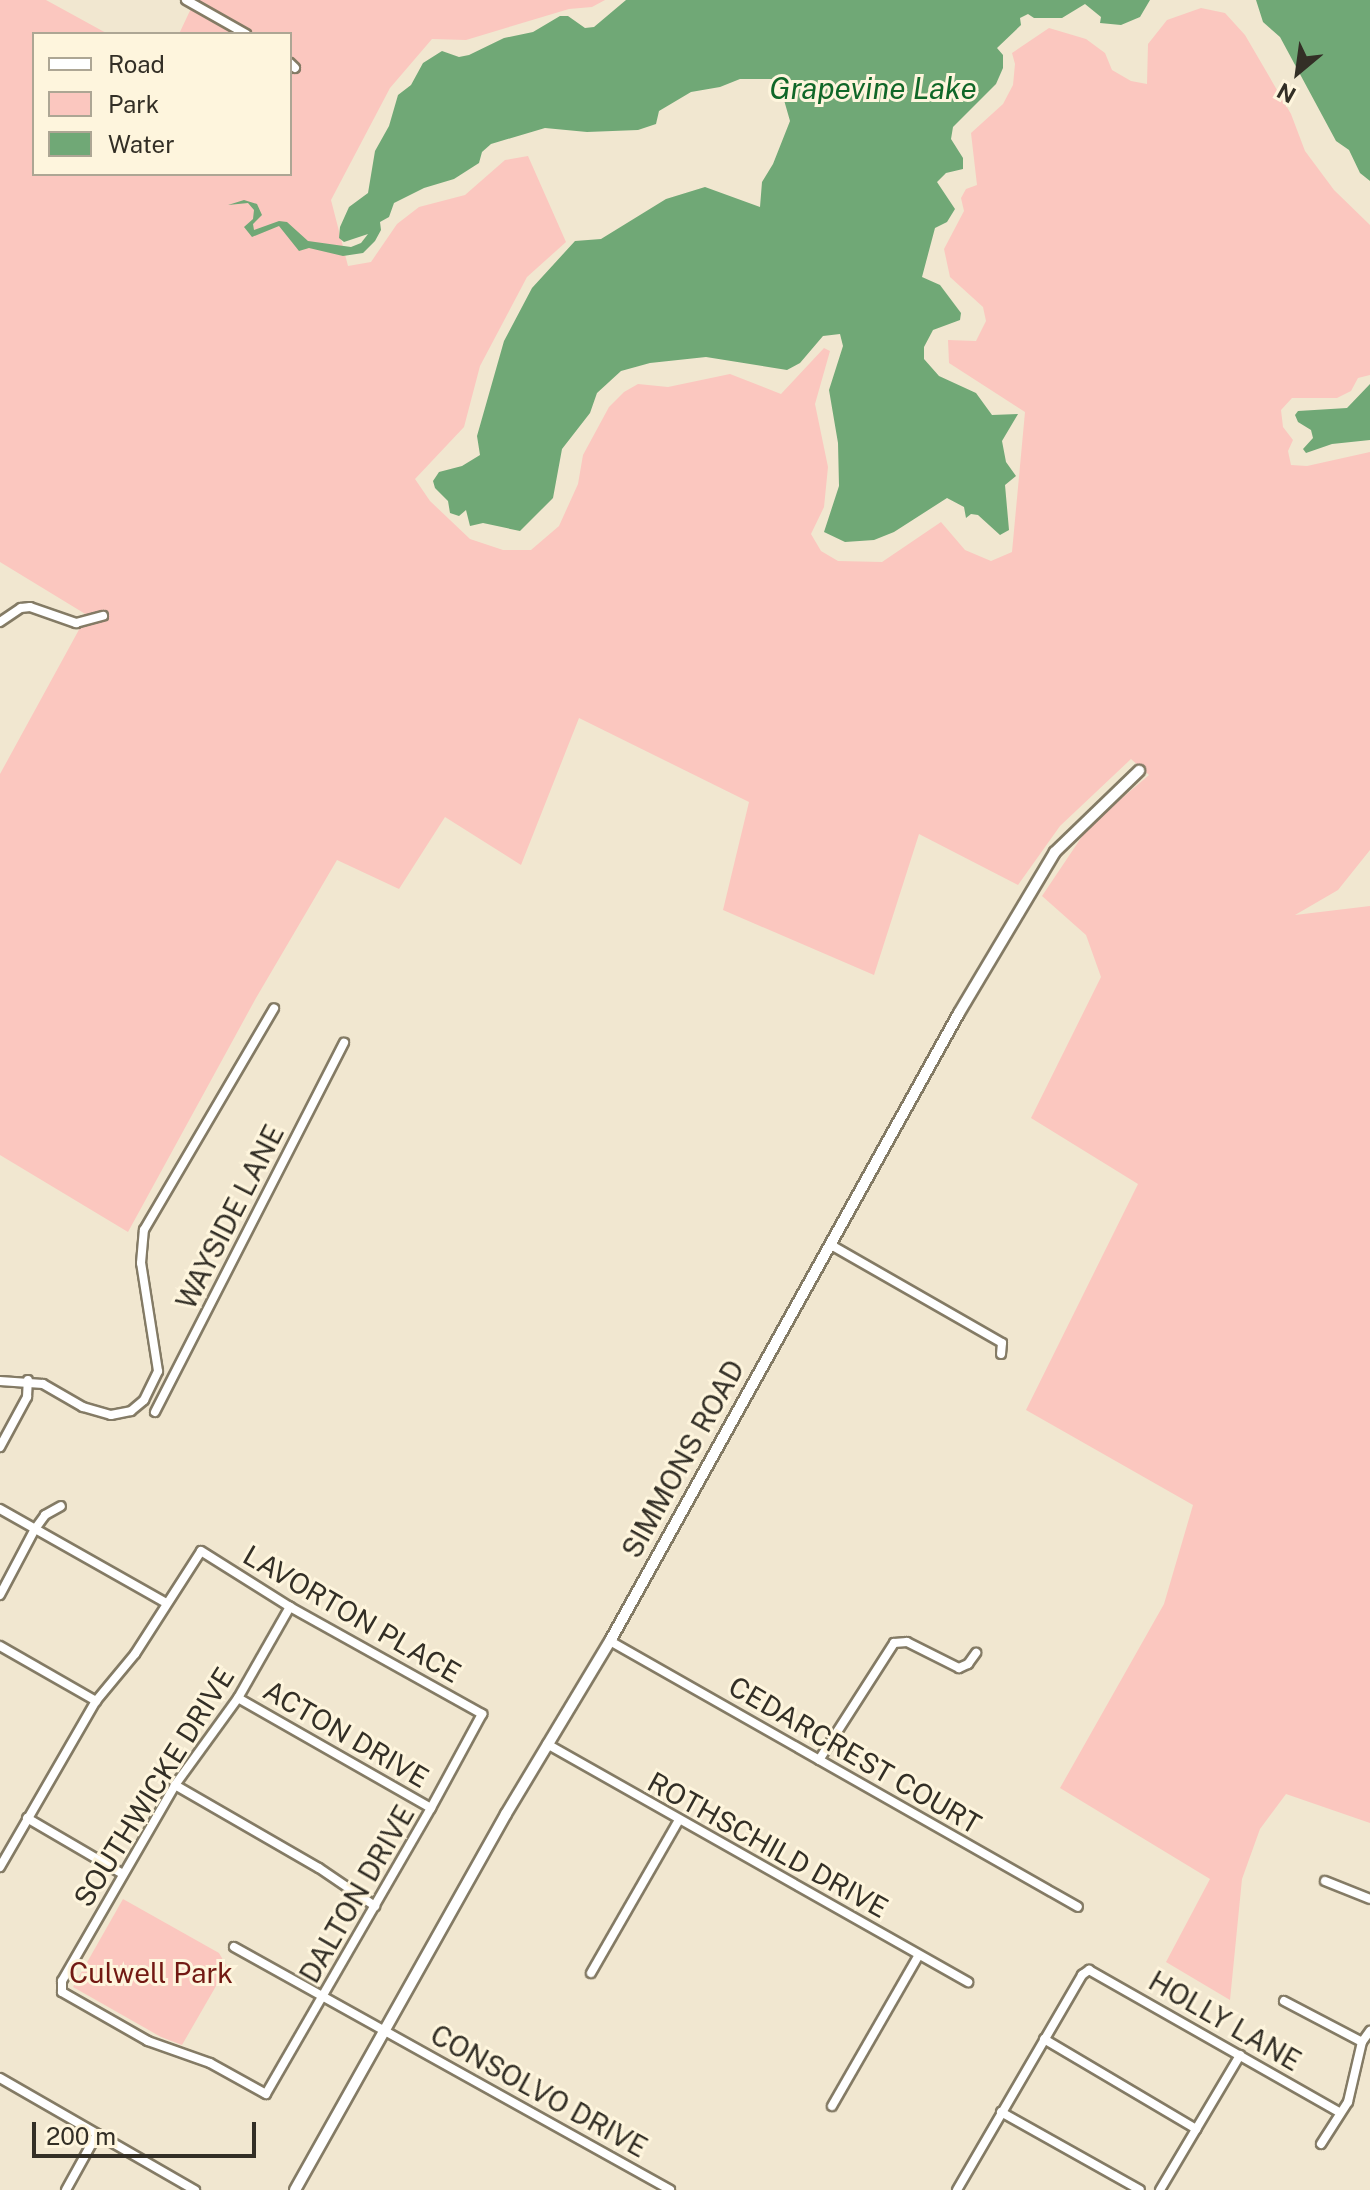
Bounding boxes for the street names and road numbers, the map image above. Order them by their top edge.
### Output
street label: WAYSIDE LANE [169,1119,291,1315]
street label: SIMMONS ROAD [615,1354,751,1564]
street label: LAVORTON PLACE [237,1538,467,1690]
street label: SOUTHWICKE DRIVE [67,1661,241,1913]
street label: CEDARCREST COURT [723,1669,987,1841]
street label: ACTON DRIVE [257,1673,435,1795]
street label: ROTHSCHILD DRIVE [642,1765,894,1925]
street label: DALTON DRIVE [293,1799,421,1989]
street label: HOLLY LANE [1143,1964,1307,2078]
street label: CONSOLVO DRIVE [425,2018,653,2164]

